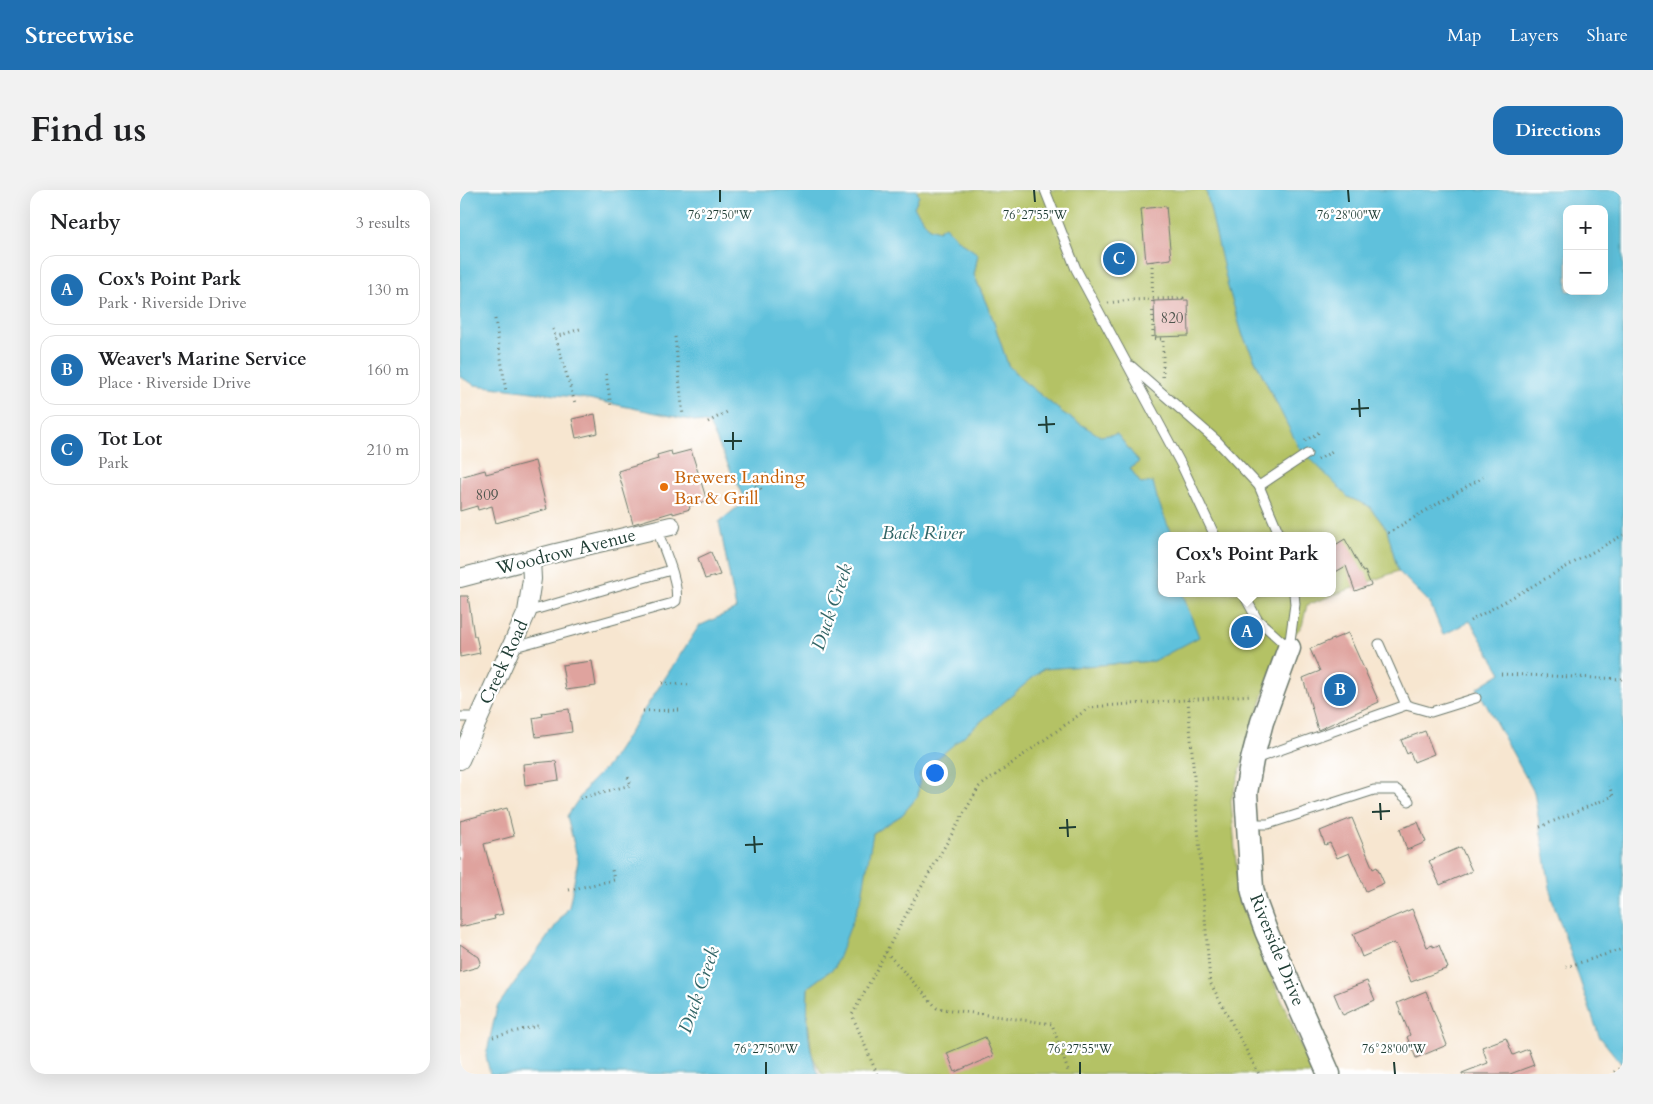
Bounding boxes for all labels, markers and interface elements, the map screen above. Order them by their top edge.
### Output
text: Streetwise [25,19,134,52]
text: Map [1447,23,1482,48]
text: Layers [1510,23,1559,48]
text: Share [1587,23,1628,48]
text: Find us [30,106,146,154]
button: Directions [1493,106,1623,155]
map controls [1563,205,1608,295]
button: + [1563,205,1608,250]
text: 76°27'50"W [688,207,753,223]
text: 76°27'55"W [1003,207,1068,223]
text: 76°28'00"W [1317,207,1382,223]
text: Nearby [50,208,121,237]
text: 3 results [356,212,410,234]
pin: C [1103,240,1135,278]
button: − [1563,250,1608,295]
text: Cox's Point Park [98,266,241,292]
text: A [61,279,73,301]
text: 130 m [367,279,409,301]
text: Park · Riverside Drive [98,292,247,314]
house number: 820 [1160,308,1184,328]
text: Weaver's Marine Service [98,346,307,372]
text: B [61,359,73,381]
text: 160 m [367,359,409,381]
text: Place · Riverside Drive [98,372,251,394]
text: Tot Lot [98,426,162,452]
text: C [61,439,73,461]
text: 210 m [367,439,409,461]
text: Park [98,452,129,474]
place label: Brewers Landing Bar & Grill [674,465,806,511]
marker: Brewers Landing Bar & Grill [658,481,670,493]
house number: 809 [475,485,499,505]
water label: Back River [882,520,965,546]
street label: Woodrow Avenue [493,523,638,582]
popup [1158,532,1336,597]
text: Cox's Point Park [1175,541,1319,567]
water label: Duck Creek [805,560,859,654]
text: Park [1175,567,1206,589]
pin: A [1231,613,1263,651]
street label: Creek Road [474,615,535,708]
pin: B [1324,671,1356,709]
your location [922,760,948,786]
street label: Riverside Drive [1243,890,1311,1010]
water label: Duck Creek [672,943,726,1037]
text: 76°27'50"W [734,1041,799,1057]
text: 76°27'55"W [1048,1041,1113,1057]
text: 76°28'00"W [1362,1041,1427,1057]

